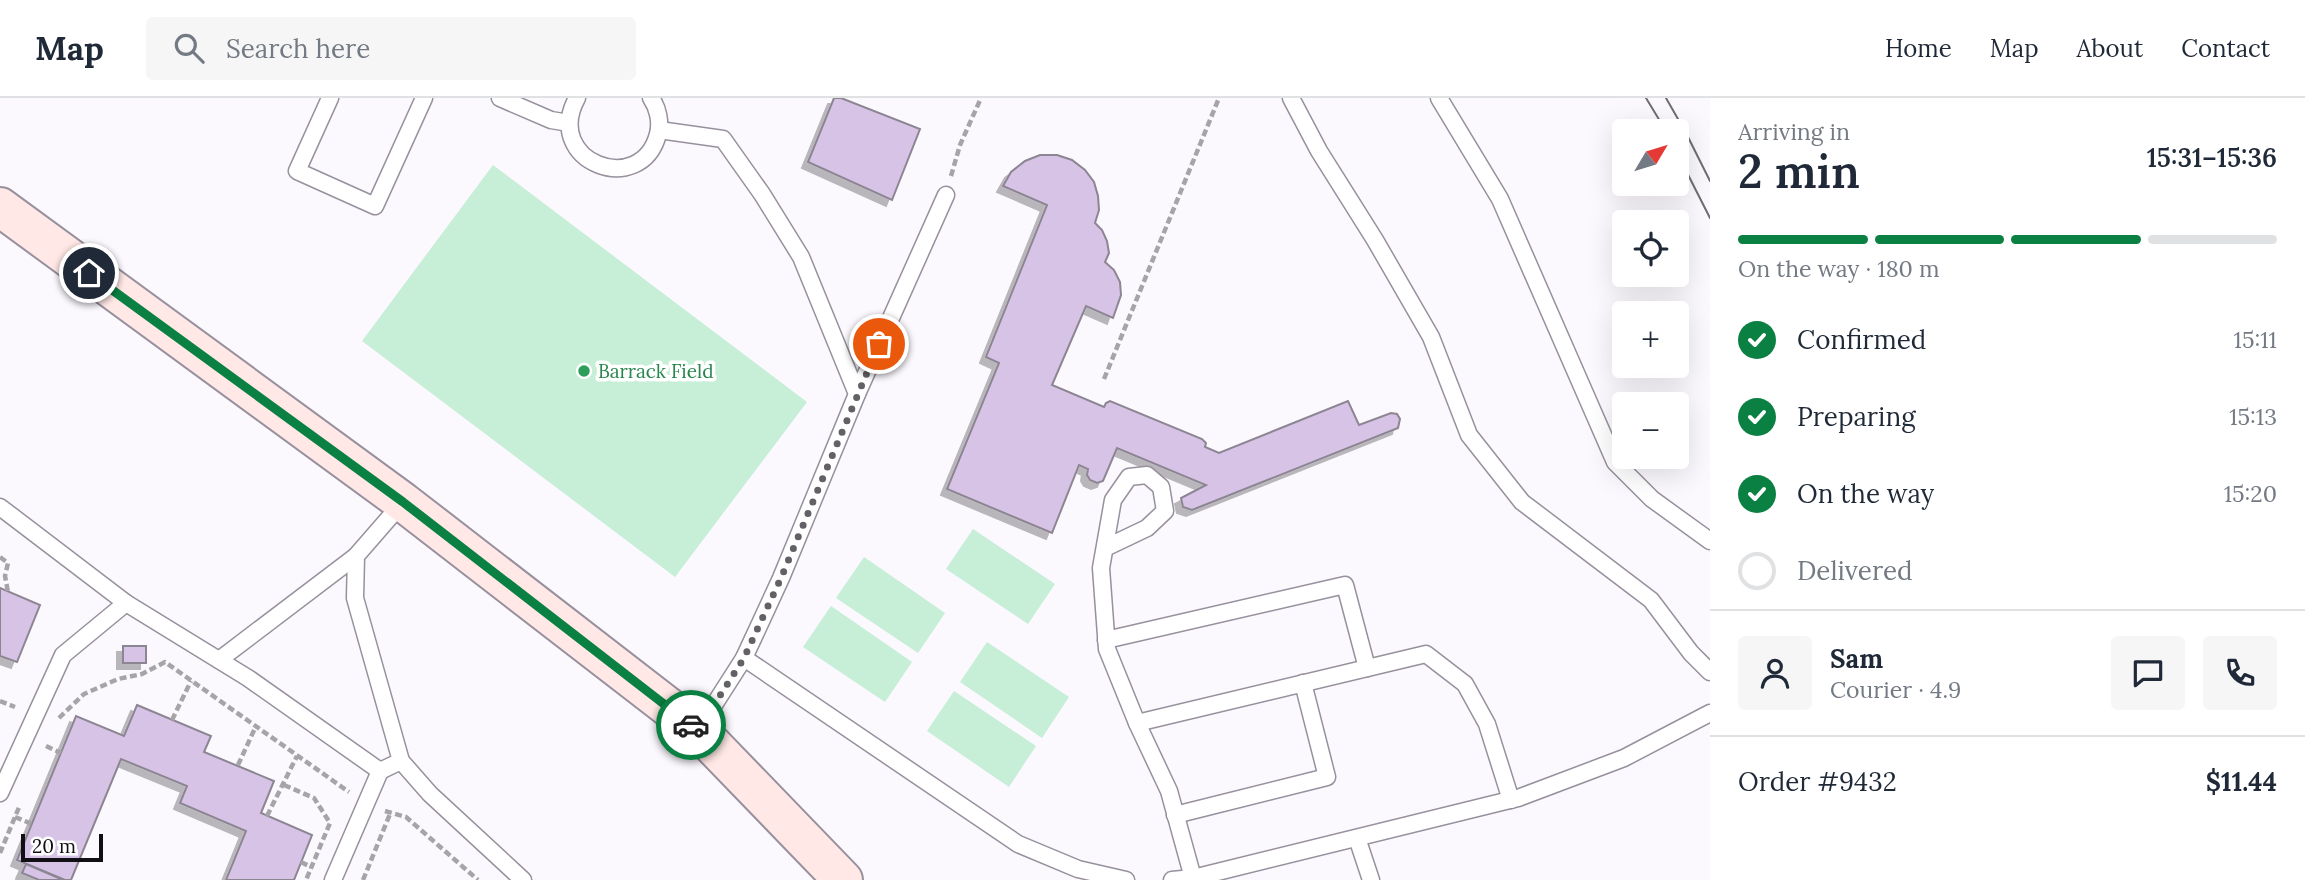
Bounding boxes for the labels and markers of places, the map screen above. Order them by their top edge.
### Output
pin [59,243,119,303]
pin [849,314,909,374]
place label: Barrack Field [598,359,714,383]
marker: Barrack Field [576,363,592,379]

